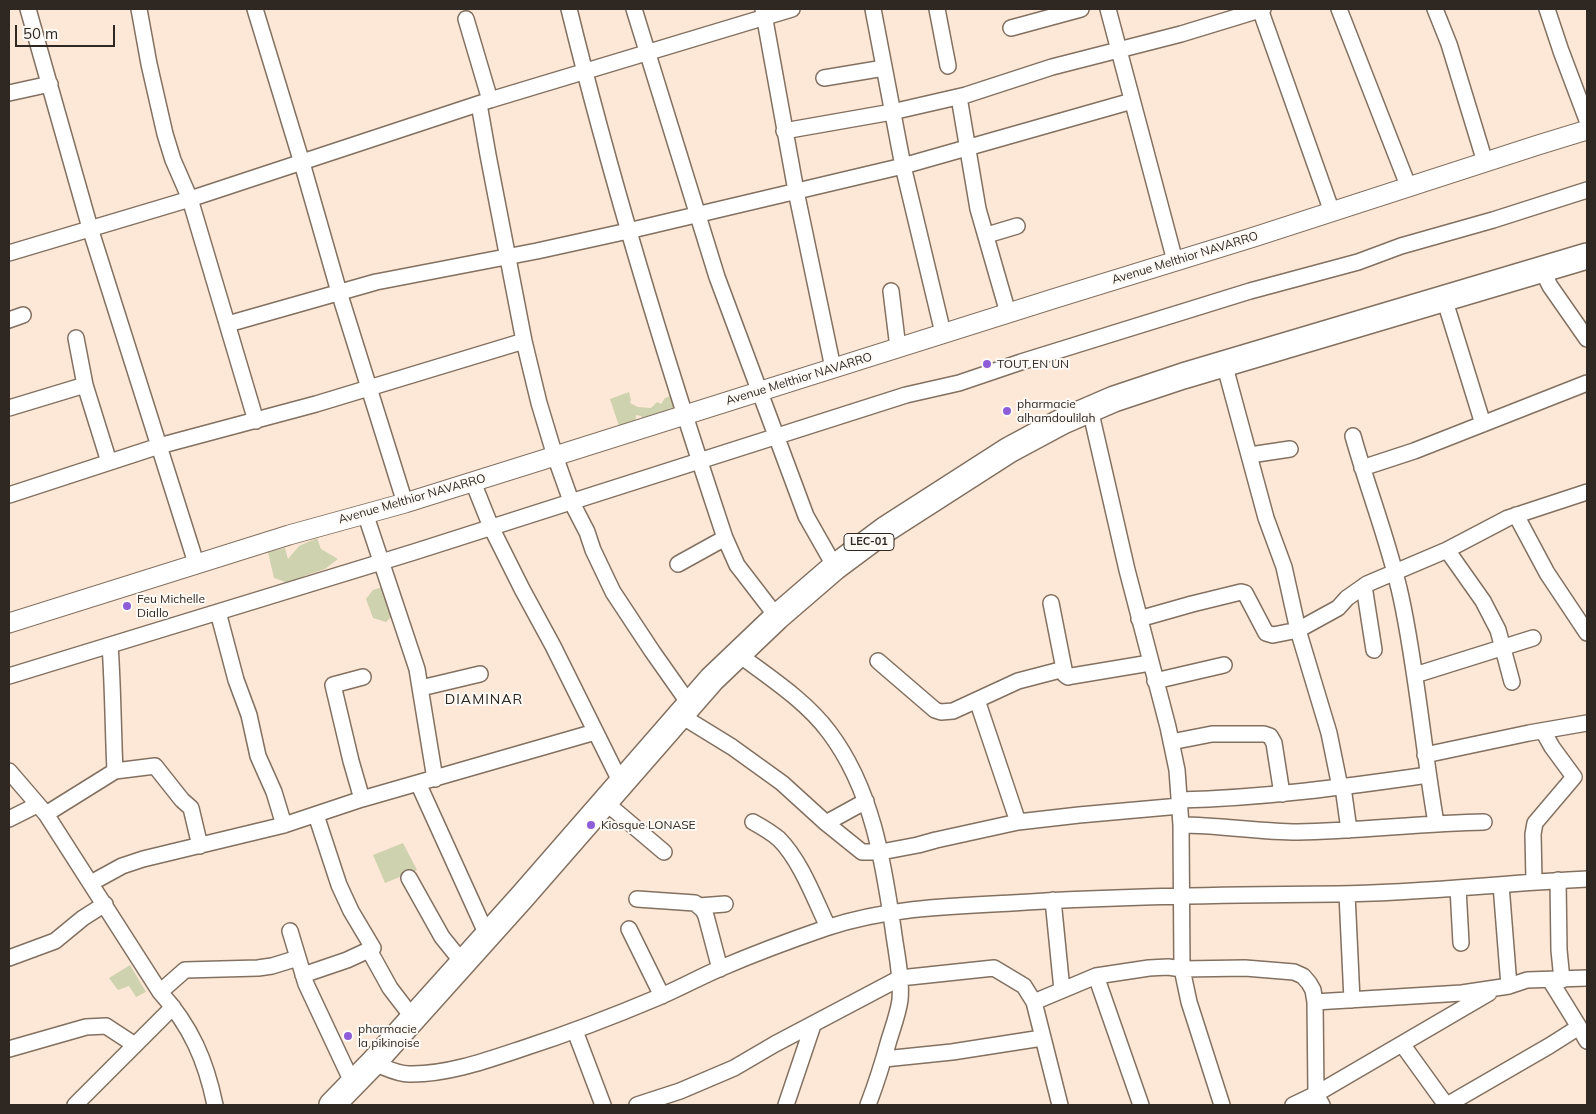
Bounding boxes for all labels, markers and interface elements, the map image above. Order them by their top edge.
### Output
scale bar [18,15,118,47]
text: 50 m [23,24,58,43]
street label: Avenue Melthior NAVARRO [1110,229,1260,287]
street label: Avenue Melthior NAVARRO [724,350,874,408]
place label: TOUT EN UN [997,357,1069,371]
marker: TOUT EN UN [981,358,993,370]
place label: pharmacie alhamdoulilah [1017,397,1096,425]
marker: pharmacie alhamdoulilah [1001,405,1013,417]
street label: Avenue Melthior NAVARRO [337,471,487,527]
road number: LEC-01 [844,534,894,550]
place label: Feu Michelle Diallo [137,592,205,620]
marker: Feu Michelle Diallo [121,600,133,612]
district label: DIAMINAR [444,692,524,708]
place label: Kiosque LONASE [601,818,696,832]
marker: Kiosque LONASE [585,819,597,831]
place label: pharmacie la pikinoise [358,1022,419,1050]
marker: pharmacie la pikinoise [342,1030,354,1042]

